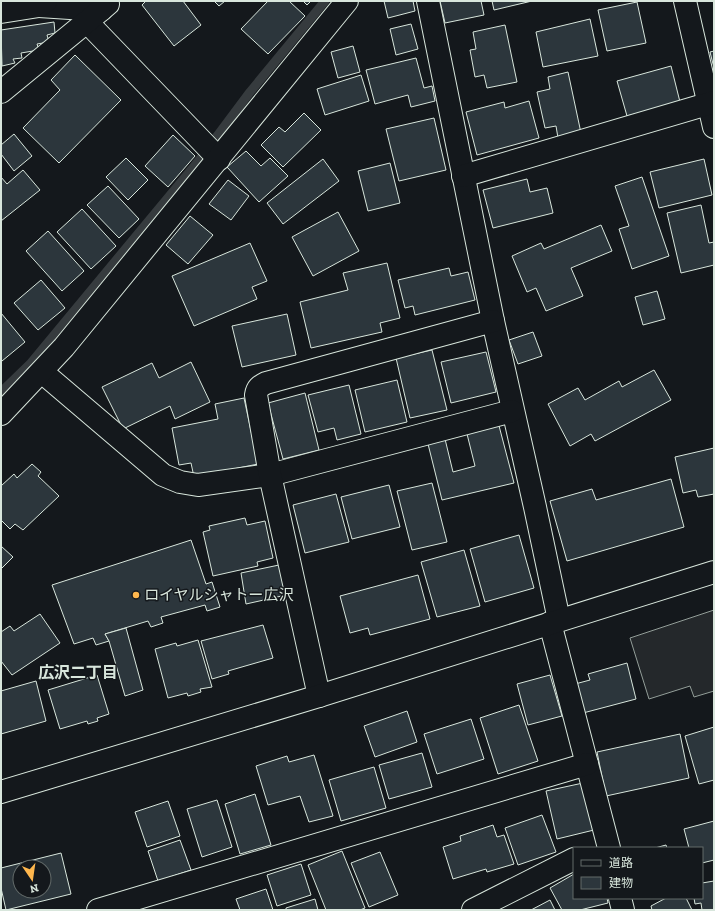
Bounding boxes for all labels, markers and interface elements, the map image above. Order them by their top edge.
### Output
place label: ロイヤルシャトー広沢 [144,586,294,604]
marker: ロイヤルシャトー広沢 [131,590,141,600]
district label: 広沢二丁目 [38,663,118,682]
legend [573,847,703,899]
text: 道路 [609,856,633,870]
north arrow [12,859,52,899]
text: 建物 [609,876,633,890]
text: N [28,881,40,896]

